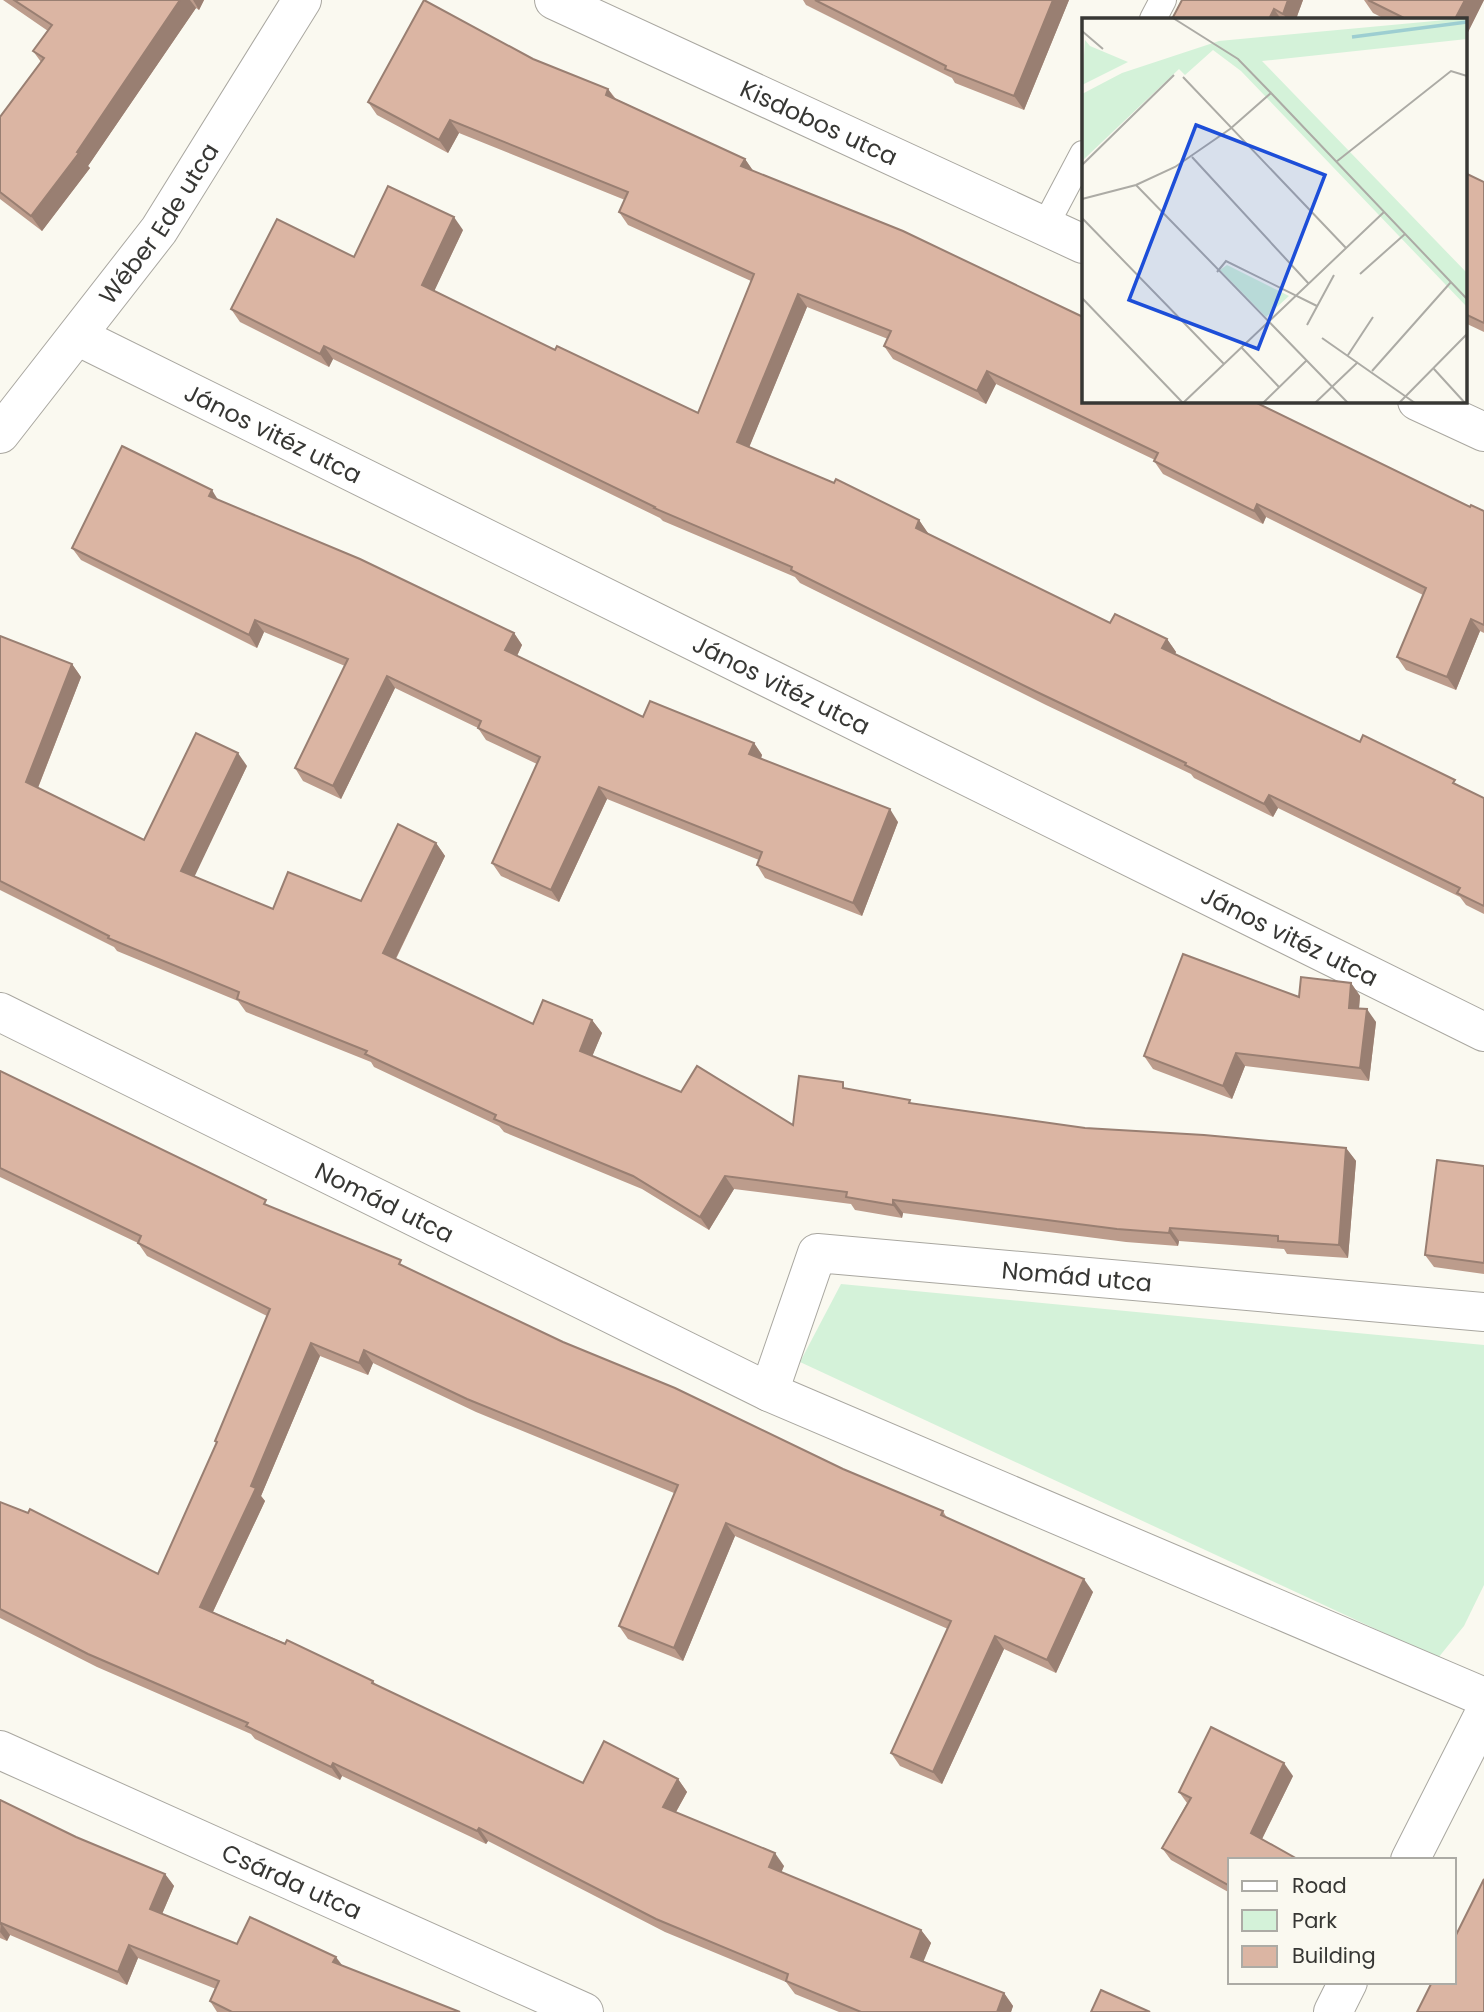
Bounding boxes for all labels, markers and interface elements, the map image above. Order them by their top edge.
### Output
inset map [1082,18,1466,402]
street label: Kisdobos utca [735,72,903,173]
street label: Wéber Ede utca [91,136,226,311]
street label: János vitéz utca [179,375,368,491]
street label: János vitéz utca [687,627,876,742]
street label: János vitéz utca [1195,878,1384,994]
street label: Nomád utca [310,1154,460,1250]
street label: Nomád utca [1000,1253,1153,1299]
street label: Csárda utca [217,1835,367,1927]
legend [1228,1858,1456,1984]
text: Road [1292,1871,1347,1900]
text: Park [1292,1906,1337,1935]
text: Building [1292,1941,1376,1970]

